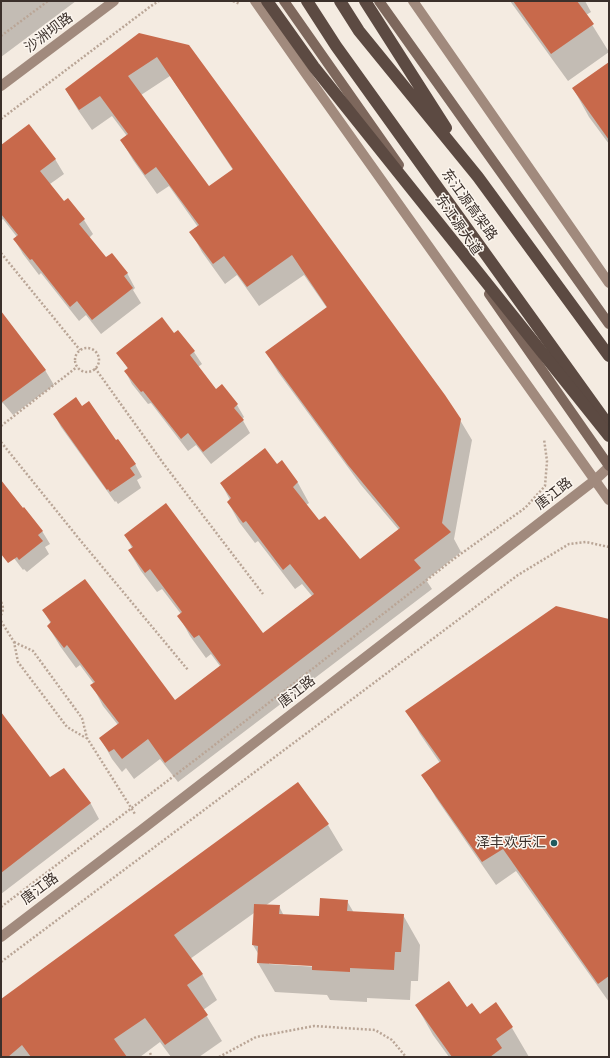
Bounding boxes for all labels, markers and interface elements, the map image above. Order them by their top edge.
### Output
street label: 沙洲坝路 [22,9,76,57]
street label: 东江源高架路 [438,166,500,244]
street label: 东江源大道 [431,192,485,258]
street label: 唐江路 [532,474,576,514]
street label: 唐江路 [275,672,319,712]
place label: 泽丰欢乐汇 [476,835,546,851]
marker: 泽丰欢乐汇 [549,838,559,848]
street label: 唐江路 [18,870,62,908]

